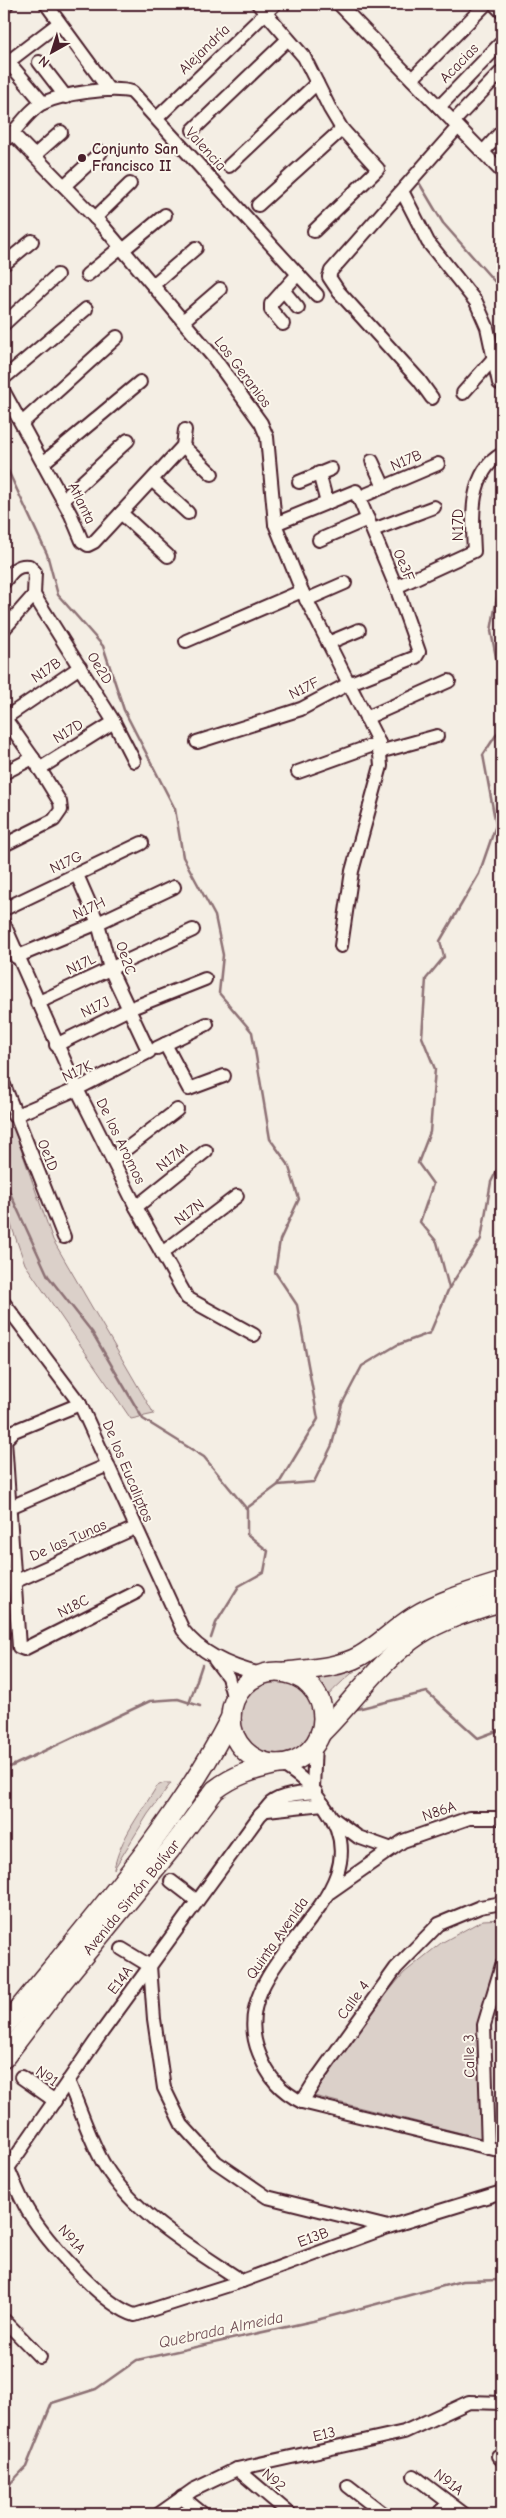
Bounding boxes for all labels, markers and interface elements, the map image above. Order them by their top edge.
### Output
street label: Alejandría [175,20,233,78]
north arrow [28,28,78,78]
street label: Acacias [436,39,482,87]
text: N [35,52,53,71]
street label: Valencia [182,124,230,174]
place label: Conjunto San Francisco II [92,140,178,175]
marker: Conjunto San Francisco II [76,152,88,164]
street label: Los Geranios [211,333,275,411]
street label: N17B [388,445,424,475]
street label: Atlanta [64,479,100,527]
street label: N17D [449,509,467,541]
street label: Oe3F [389,546,419,584]
street label: Oe2D [83,649,117,687]
street label: N17B [28,654,64,686]
street label: N17F [286,673,322,703]
street label: N17D [50,715,86,747]
street label: N17G [47,847,85,877]
street label: N17H [70,893,108,923]
street label: Oe2C [112,939,140,977]
street label: N17L [63,949,99,979]
street label: N17J [78,992,112,1022]
street label: N17K [59,1056,96,1086]
street label: De los Aromos [92,1095,150,1187]
street label: Oe1D [34,1137,62,1173]
street label: N17M [153,1139,191,1175]
street label: N17N [170,1195,208,1229]
street label: De los Eucaliptos [99,1418,157,1524]
street label: De las Tunas [27,1515,109,1565]
street label: N18C [54,1591,92,1621]
street label: N86A [420,1797,458,1825]
street label: Avenida Simón Bolívar [79,1836,184,1959]
street label: Quinta Avenida [242,1893,312,1983]
street label: E14A [104,1962,137,1998]
street label: Calle 4 [333,1977,373,2023]
street label: Calle 3 [460,2034,478,2078]
street label: N91 [32,2062,62,2090]
street label: N91A [55,2221,90,2257]
street label: E13B [295,2223,331,2251]
water label: Quebrada Almeida [157,2308,285,2352]
street label: E13 [311,2423,337,2445]
street label: N92 [258,2465,290,2495]
street label: N91A [431,2465,468,2499]

